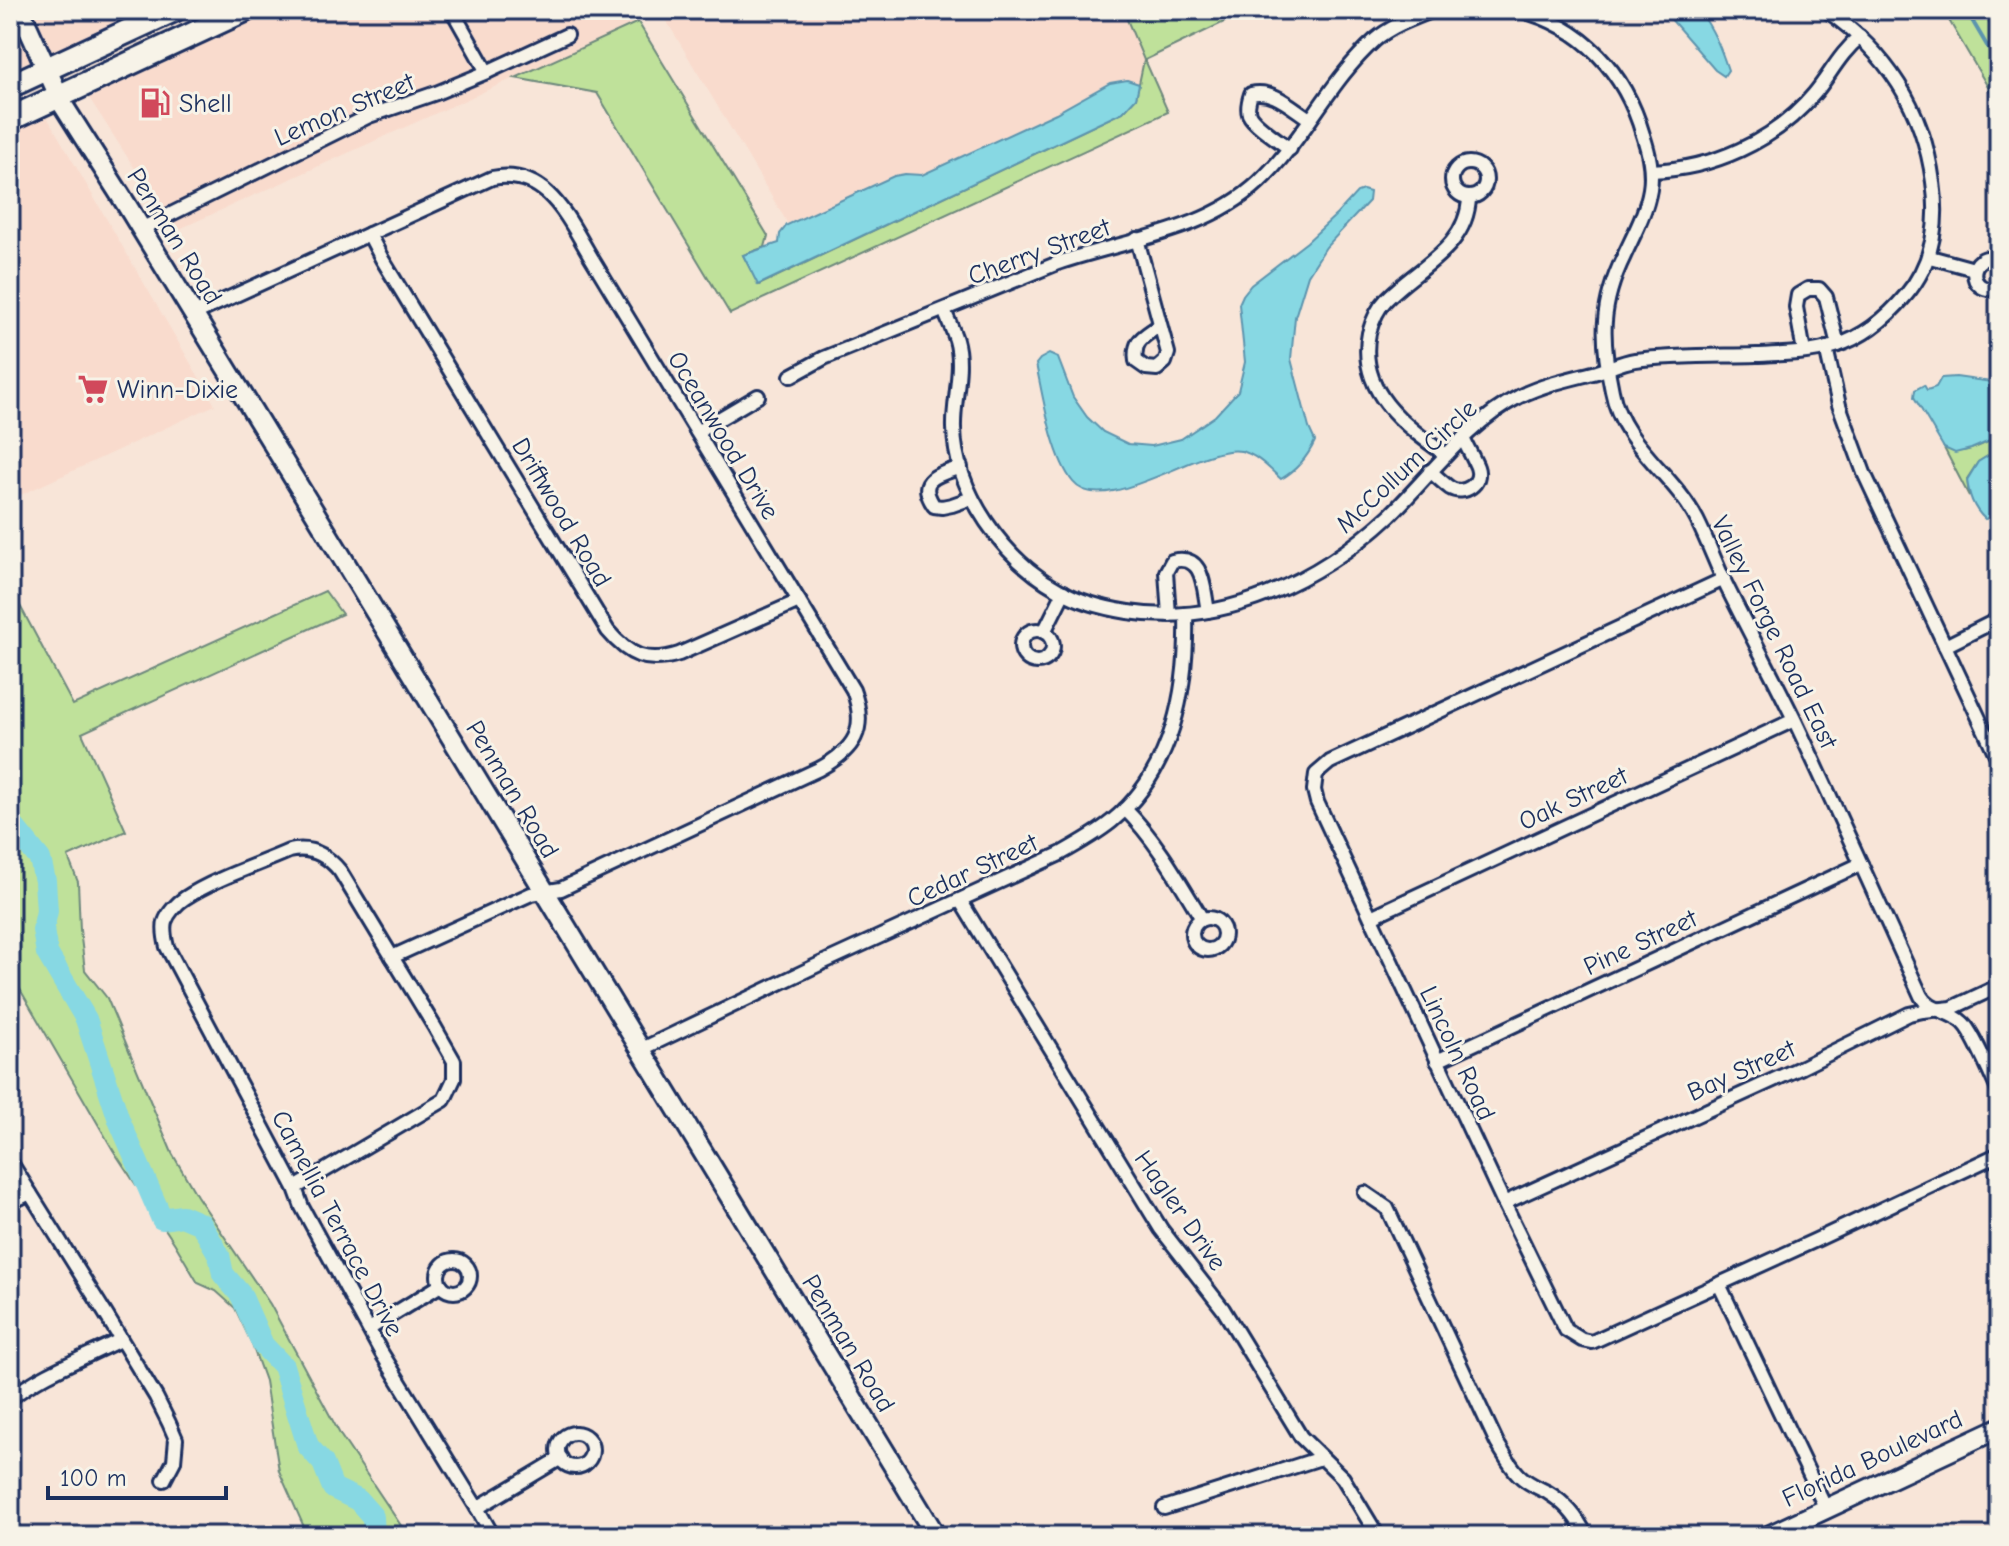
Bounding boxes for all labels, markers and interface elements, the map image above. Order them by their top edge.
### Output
street label: Lemon Street [270,66,420,153]
fuel station icon: Shell [138,86,172,120]
place label: Shell [179,89,232,119]
street label: Penman Road [120,163,228,310]
street label: Cherry Street [964,212,1116,292]
street label: Oceanwood Drive [661,346,785,525]
supermarket icon: Winn-Dixie [76,372,110,406]
place label: Winn-Dixie [117,375,238,405]
street label: McCollum Circle [1330,394,1483,540]
street label: Driftwood Road [505,433,617,592]
street label: Valley Forge Road East [1705,511,1844,755]
street label: Penman Road [459,715,565,864]
street label: Oak Street [1514,760,1634,837]
street label: Cedar Street [903,827,1044,914]
street label: Pine Street [1579,903,1703,982]
street label: Lincoln Road [1413,982,1501,1125]
street label: Bay Street [1683,1033,1801,1108]
street label: Camellia Terrace Drive [265,1105,409,1342]
street label: Hagler Drive [1128,1145,1233,1276]
street label: Penman Road [795,1269,901,1418]
street label: Florida Boulevard [1777,1404,1967,1514]
scale bar [48,1450,226,1500]
text: 100 m [60,1464,127,1492]

